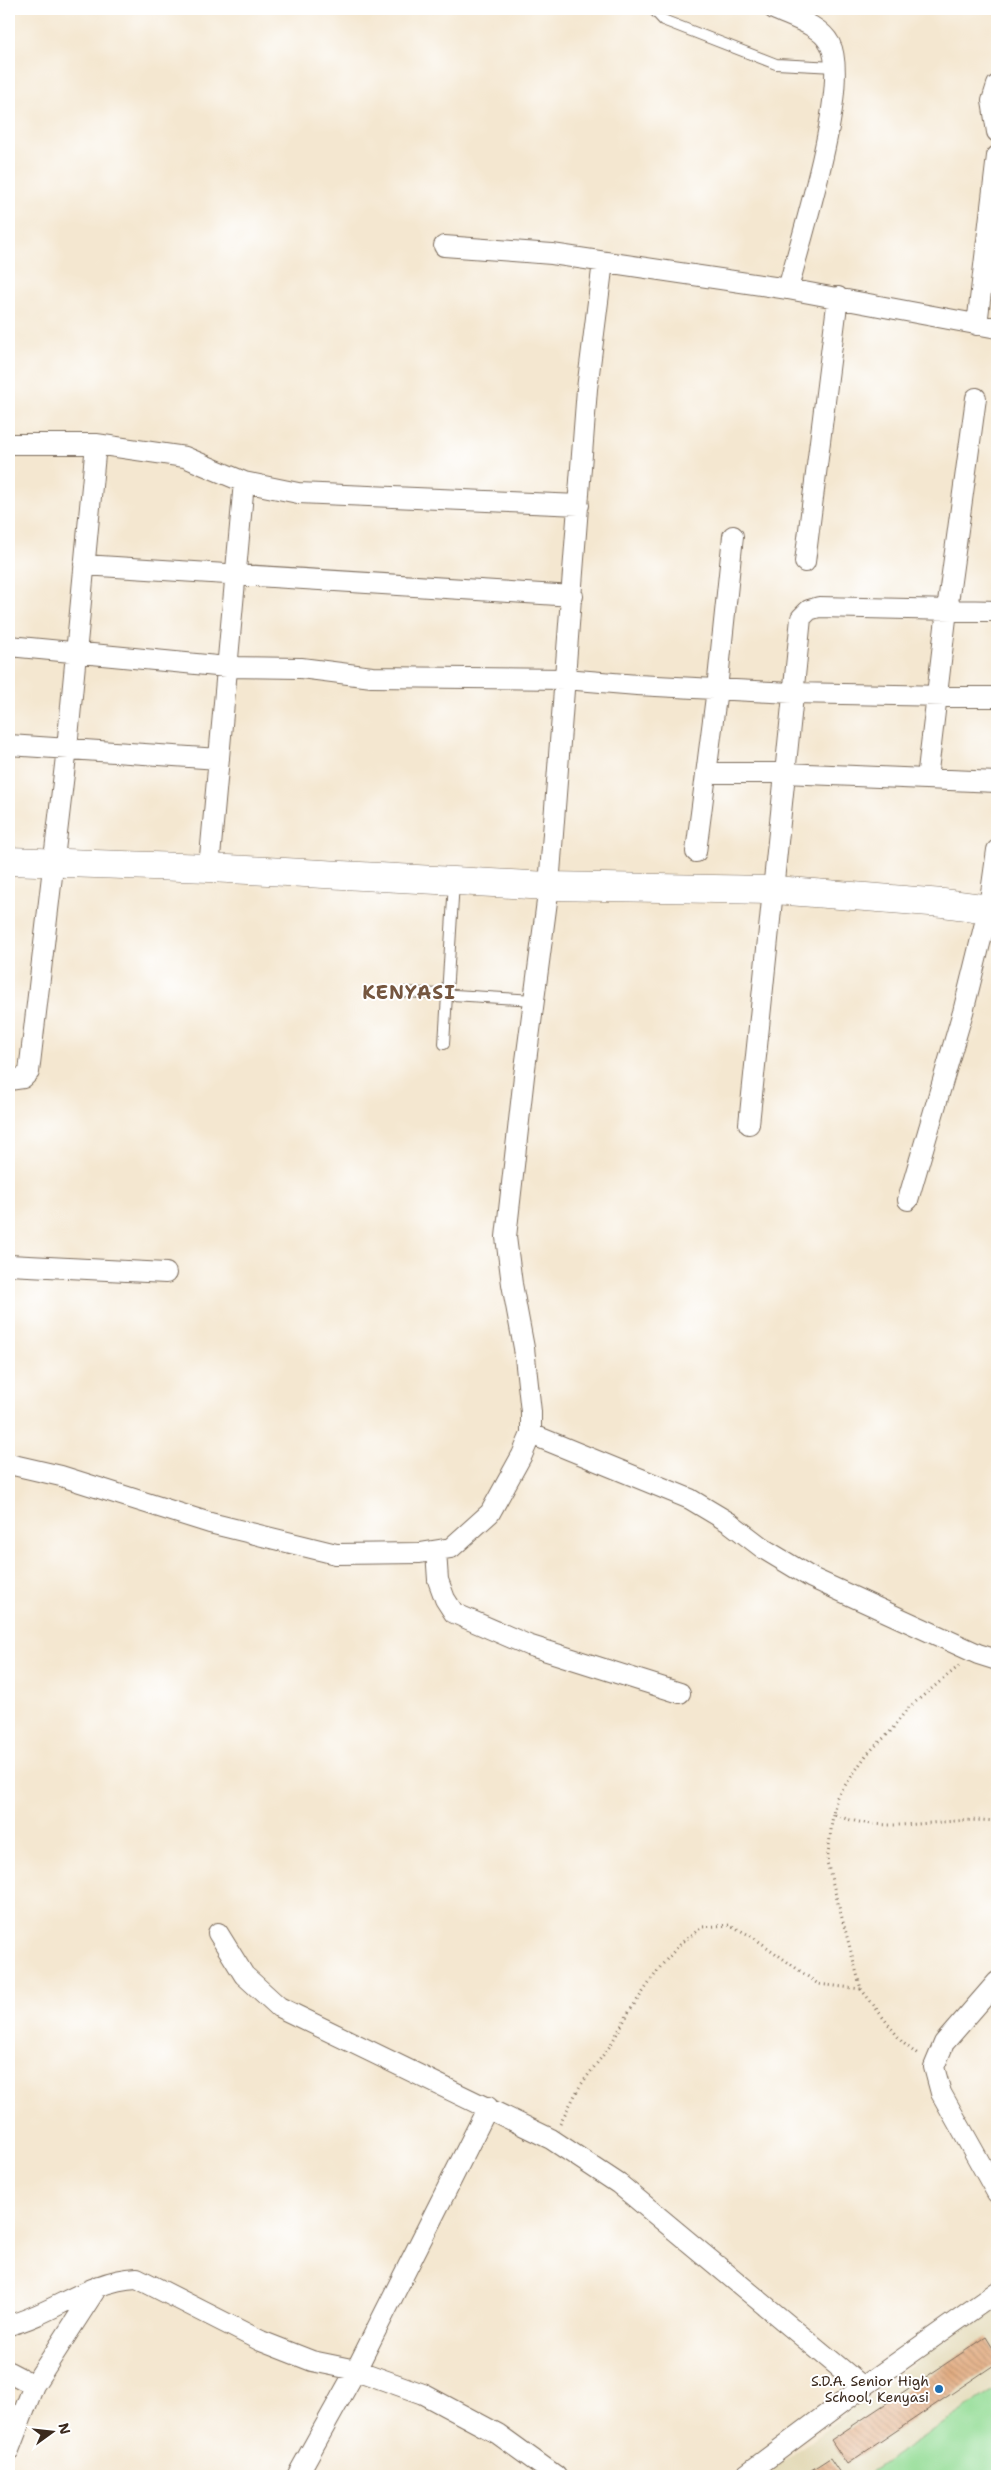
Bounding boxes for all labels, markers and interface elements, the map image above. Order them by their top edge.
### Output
district label: KENYASI [362,980,456,1005]
place label: S.D.A. Senior High School, Kenyasi [811,2372,929,2406]
marker: S.D.A. Senior High School, Kenyasi [933,2383,945,2395]
north arrow [28,2408,78,2458]
text: N [54,2421,75,2436]

